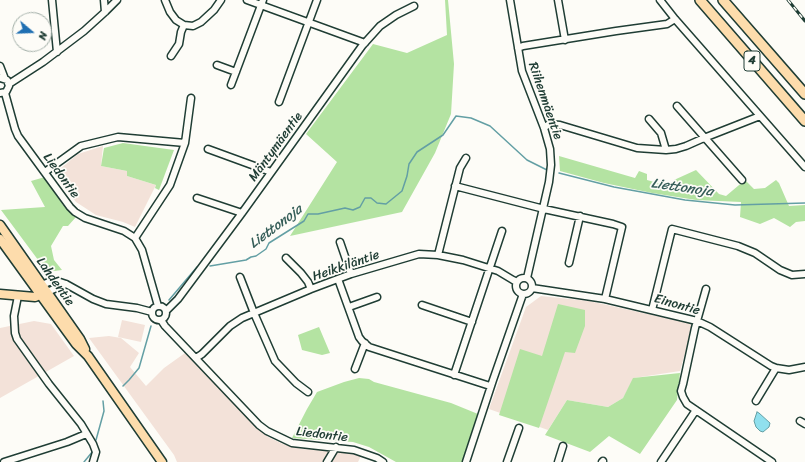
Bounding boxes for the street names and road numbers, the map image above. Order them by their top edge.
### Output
road number: 4 [744,51,760,71]
street label: Riihenmäentie [524,60,566,142]
street label: Mäntymäentie [246,109,306,185]
street label: Liedontie [39,150,83,202]
street label: Heikkiläntie [310,247,382,285]
street label: Lahdentie [33,255,77,309]
street label: Einontie [652,291,702,319]
street label: Liedontie [295,424,349,446]

